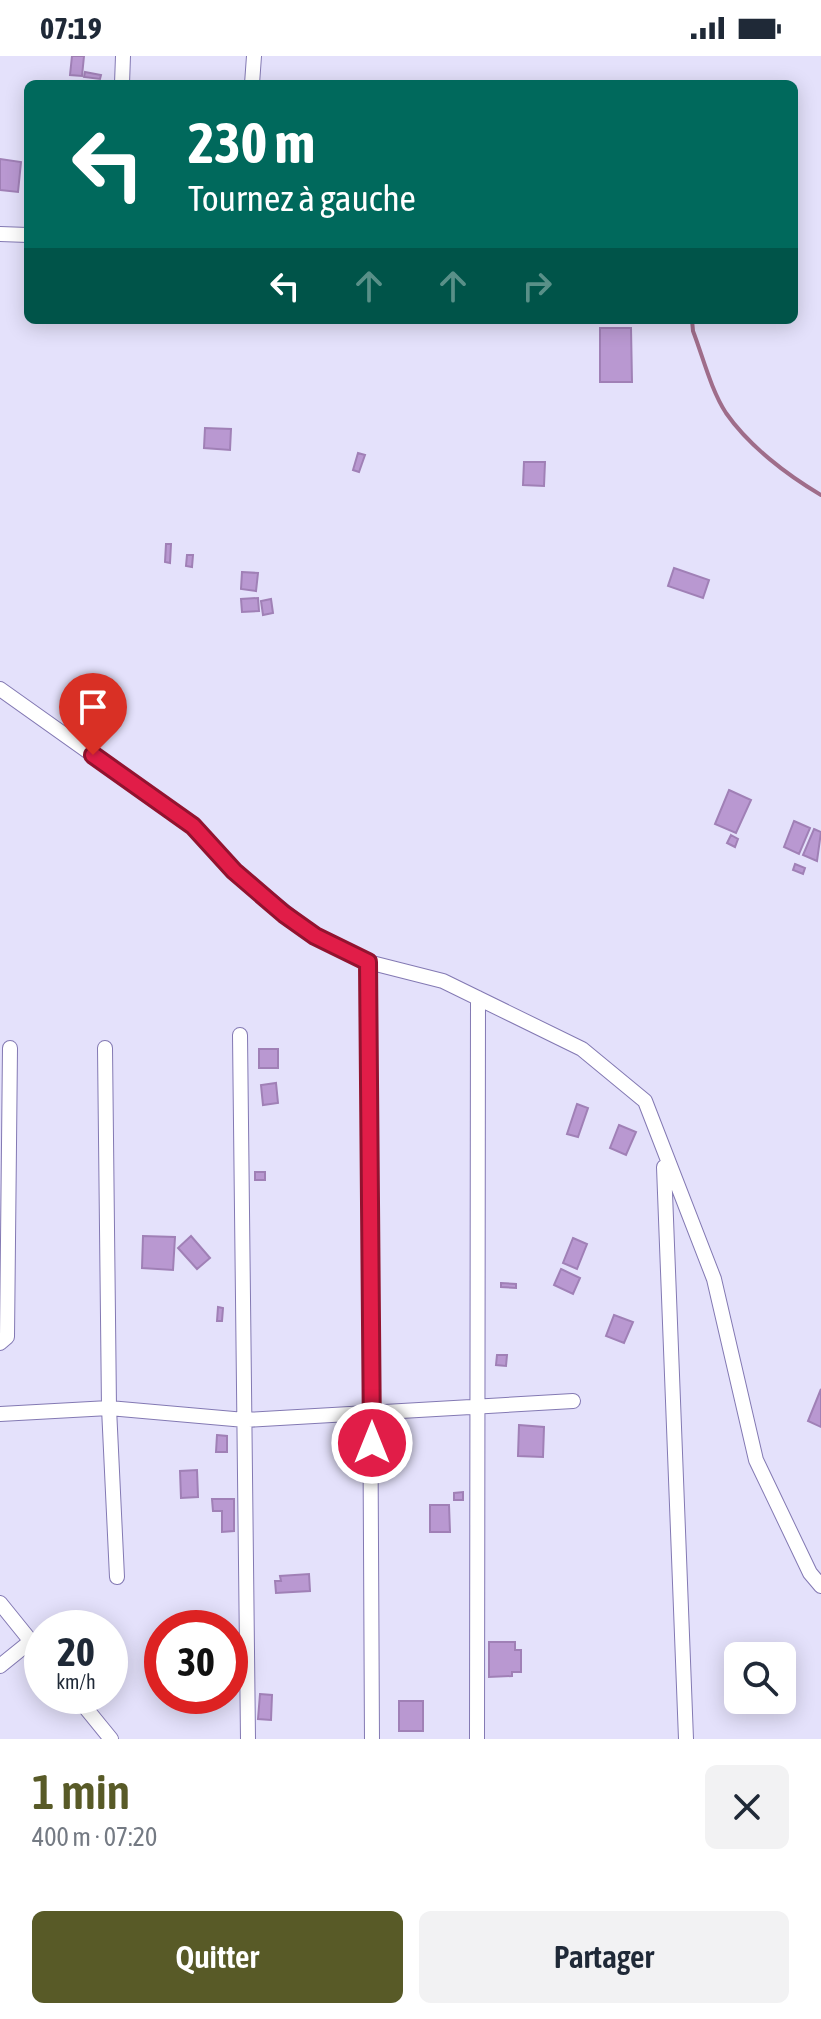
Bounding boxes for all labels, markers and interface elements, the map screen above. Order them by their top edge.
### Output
text: 07:19 [40,11,102,45]
text: 230 m [188,111,315,175]
icon: left [56,112,160,216]
text: Tournez à gauche [188,177,416,219]
icon: left [263,264,307,308]
icon: ahead [347,264,391,308]
icon: ahead [431,264,475,308]
icon: right [515,264,559,308]
pin [59,673,127,755]
icon: arrive [71,685,115,729]
position arrow [330,1401,414,1485]
speed limit sign: 30 [144,1610,248,1714]
text: 20 [57,1629,95,1674]
map controls [724,1642,796,1714]
button: search [724,1642,796,1714]
text: km/h [56,1670,96,1693]
text: 1 min [32,1764,130,1819]
button: close [705,1765,789,1849]
text: 400 m · 07:20 [32,1822,157,1852]
button: Quitter [32,1911,403,2003]
button: Partager [419,1911,789,2003]

